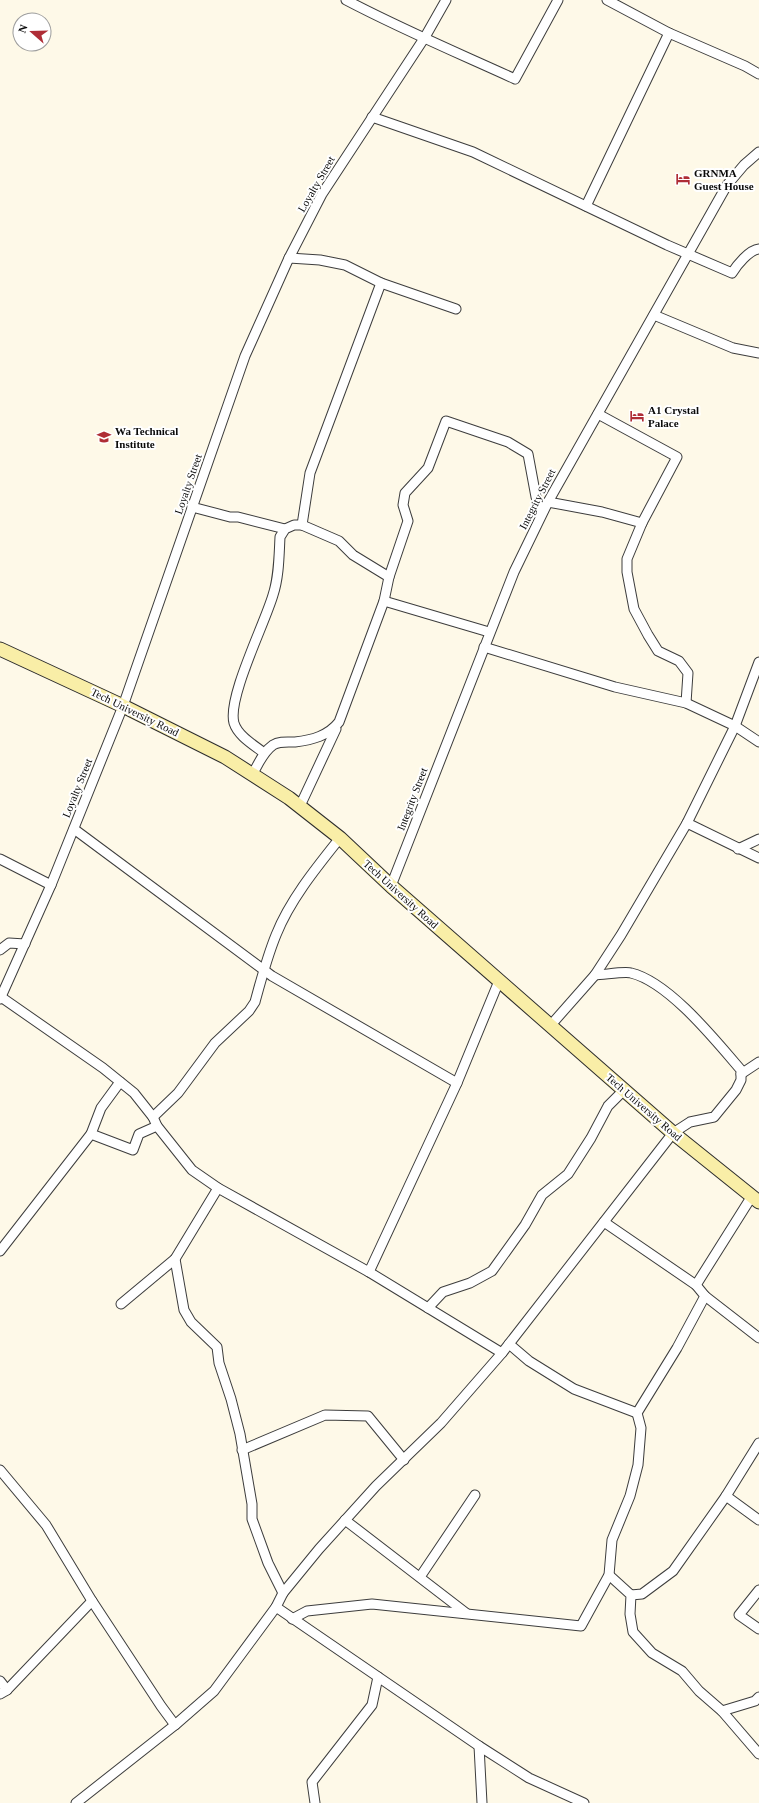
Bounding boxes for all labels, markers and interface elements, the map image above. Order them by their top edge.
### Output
north arrow [12,12,52,52]
text: N [16,23,30,34]
street label: Loyalty Street [295,154,337,214]
place label: GRNMA Guest House [694,167,754,192]
hotel icon: GRNMA Guest House [675,171,691,187]
place label: A1 Crystal Palace [648,404,699,429]
hotel icon: A1 Crystal Palace [629,408,645,424]
place label: Wa Technical Institute [115,425,178,450]
school or university icon: Wa Technical Institute [96,429,112,445]
street label: Loyalty Street [172,452,204,516]
street label: Integrity Street [517,467,557,531]
street label: Tech University Road [89,685,181,739]
street label: Loyalty Street [60,757,94,819]
street label: Integrity Street [395,766,429,832]
street label: Tech University Road [361,857,441,931]
street label: Tech University Road [604,1071,685,1143]

